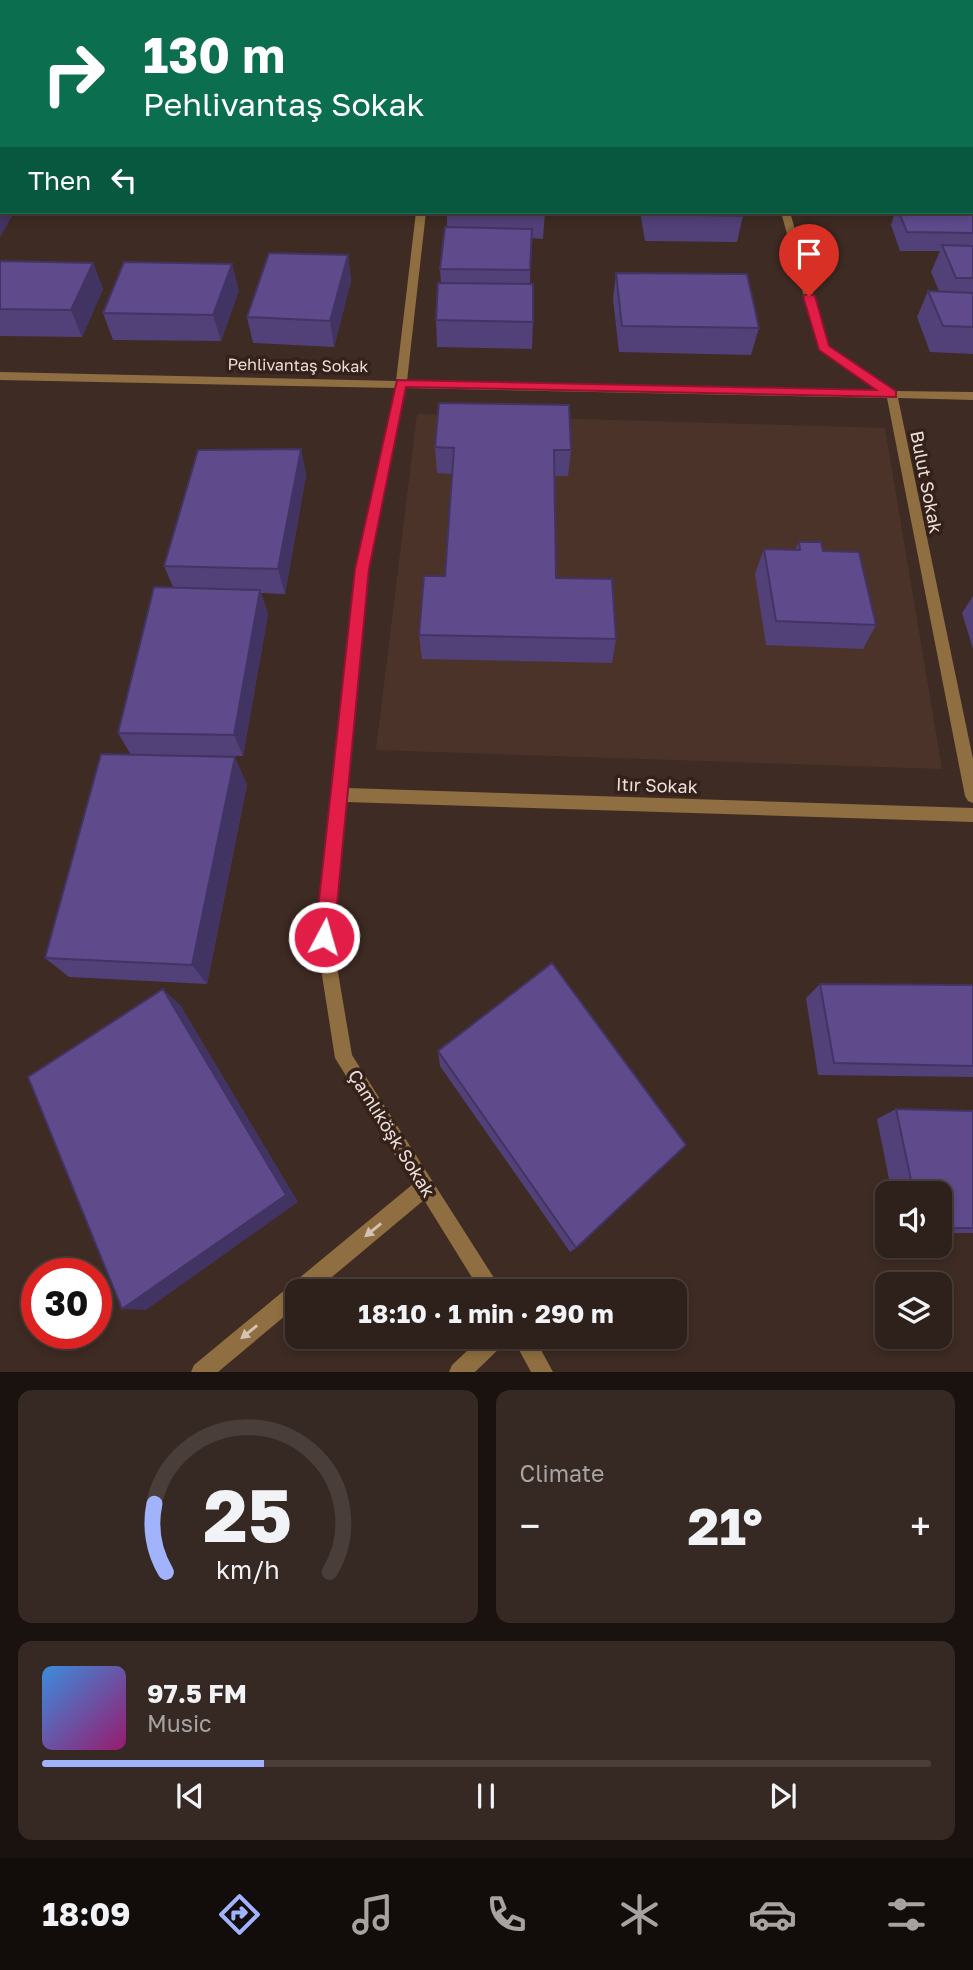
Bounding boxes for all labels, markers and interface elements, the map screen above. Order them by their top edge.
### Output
text: 130 m [143,25,285,84]
icon: right [28,28,119,119]
text: Pehlivantaş Sokak [143,85,425,123]
icon: left [105,161,143,199]
text: Then [28,165,91,196]
pin [779,224,839,296]
icon: arrive [790,235,828,273]
street label: Pehlivantaş Sokak [227,354,369,376]
street label: Bulut Sokak [906,429,948,535]
street label: Itır Sokak [616,773,698,797]
position arrow [287,900,361,974]
street label: Çamlıköşk Sokak [344,1065,440,1201]
map controls [875,1181,952,1349]
button: sound [875,1181,952,1258]
one-way arrow [365,1222,383,1237]
speed limit sign: 30 [21,1258,112,1349]
button: layers [875,1272,952,1349]
text: 18:10 · 1 min · 290 m [358,1298,614,1329]
one-way arrow [241,1324,258,1339]
text: Climate [520,1459,604,1487]
text: 25 [203,1472,292,1559]
text: 21° [688,1494,763,1556]
text: − [520,1503,540,1548]
text: + [910,1503,931,1548]
text: km/h [216,1554,280,1585]
text: 97.5 FM [147,1678,247,1709]
text: Music [147,1709,212,1737]
icon: previous [171,1777,209,1815]
icon: pause [467,1777,505,1815]
icon: next [764,1777,802,1815]
icon: directions [215,1890,264,1939]
icon: music [348,1890,397,1939]
icon: phone [482,1890,531,1939]
icon: climate [615,1890,664,1939]
icon: car [748,1890,797,1939]
icon: filters [882,1890,931,1939]
text: 18:09 [42,1895,131,1933]

